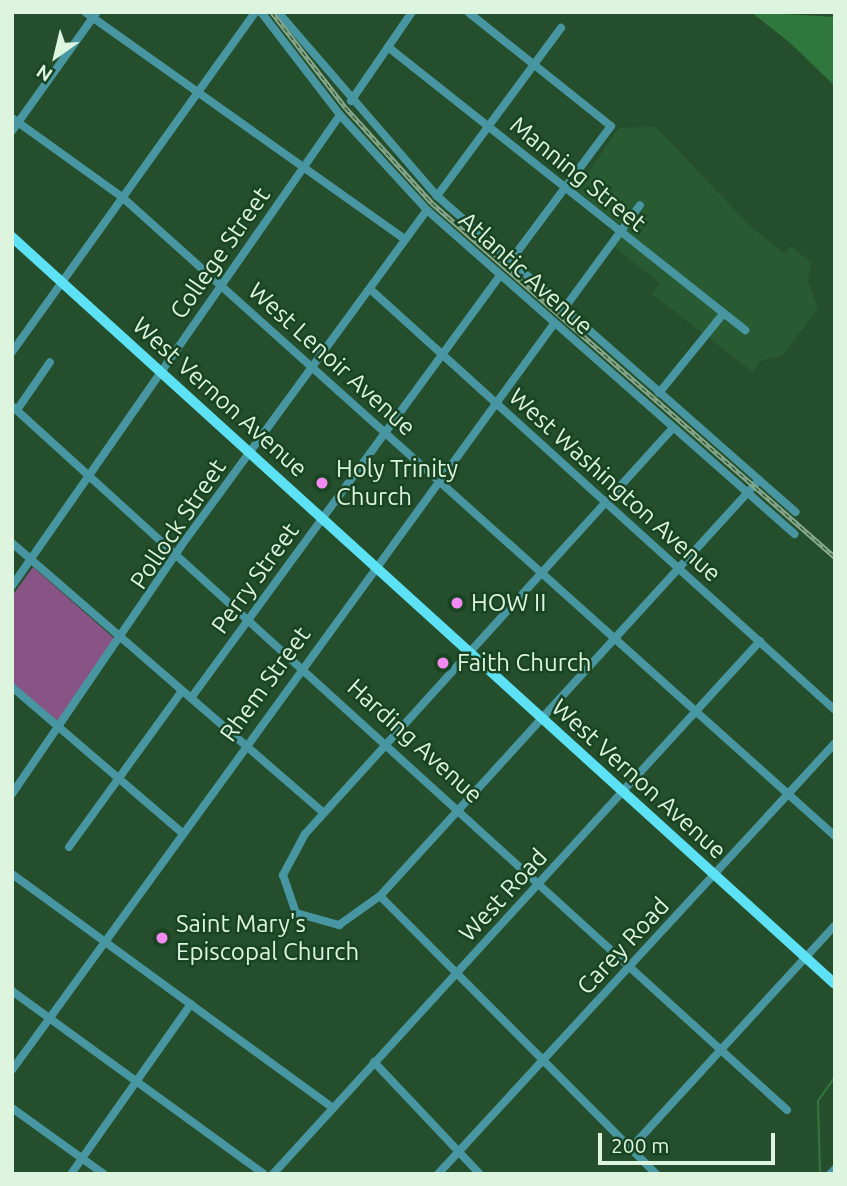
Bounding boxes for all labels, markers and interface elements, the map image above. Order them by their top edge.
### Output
north arrow [21,21,91,91]
text: N [32,60,56,86]
street label: Manning Street [504,110,652,238]
street label: College Street [164,182,276,324]
street label: Atlantic Avenue [453,205,599,341]
street label: West Lenoir Avenue [243,276,421,442]
street label: West Vernon Avenue [127,311,313,483]
street label: West Washington Avenue [503,382,727,588]
street label: Pollock Street [124,454,232,594]
place label: Holy Trinity Church [336,455,458,511]
marker: Holy Trinity Church [314,475,330,491]
street label: Perry Street [205,517,305,639]
place label: HOW II [471,589,546,617]
marker: HOW II [449,595,465,611]
street label: Rhem Street [214,621,316,747]
place label: Faith Church [457,649,592,677]
marker: Faith Church [435,655,451,671]
street label: Harding Avenue [342,673,488,809]
street label: West Vernon Avenue [546,693,732,865]
street label: West Road [453,843,553,947]
street label: Carey Road [571,892,675,1000]
place label: Saint Mary's Episcopal Church [176,910,359,966]
marker: Saint Mary's Episcopal Church [154,930,170,946]
scale bar [602,1120,779,1164]
text: 200 m [611,1133,669,1157]

